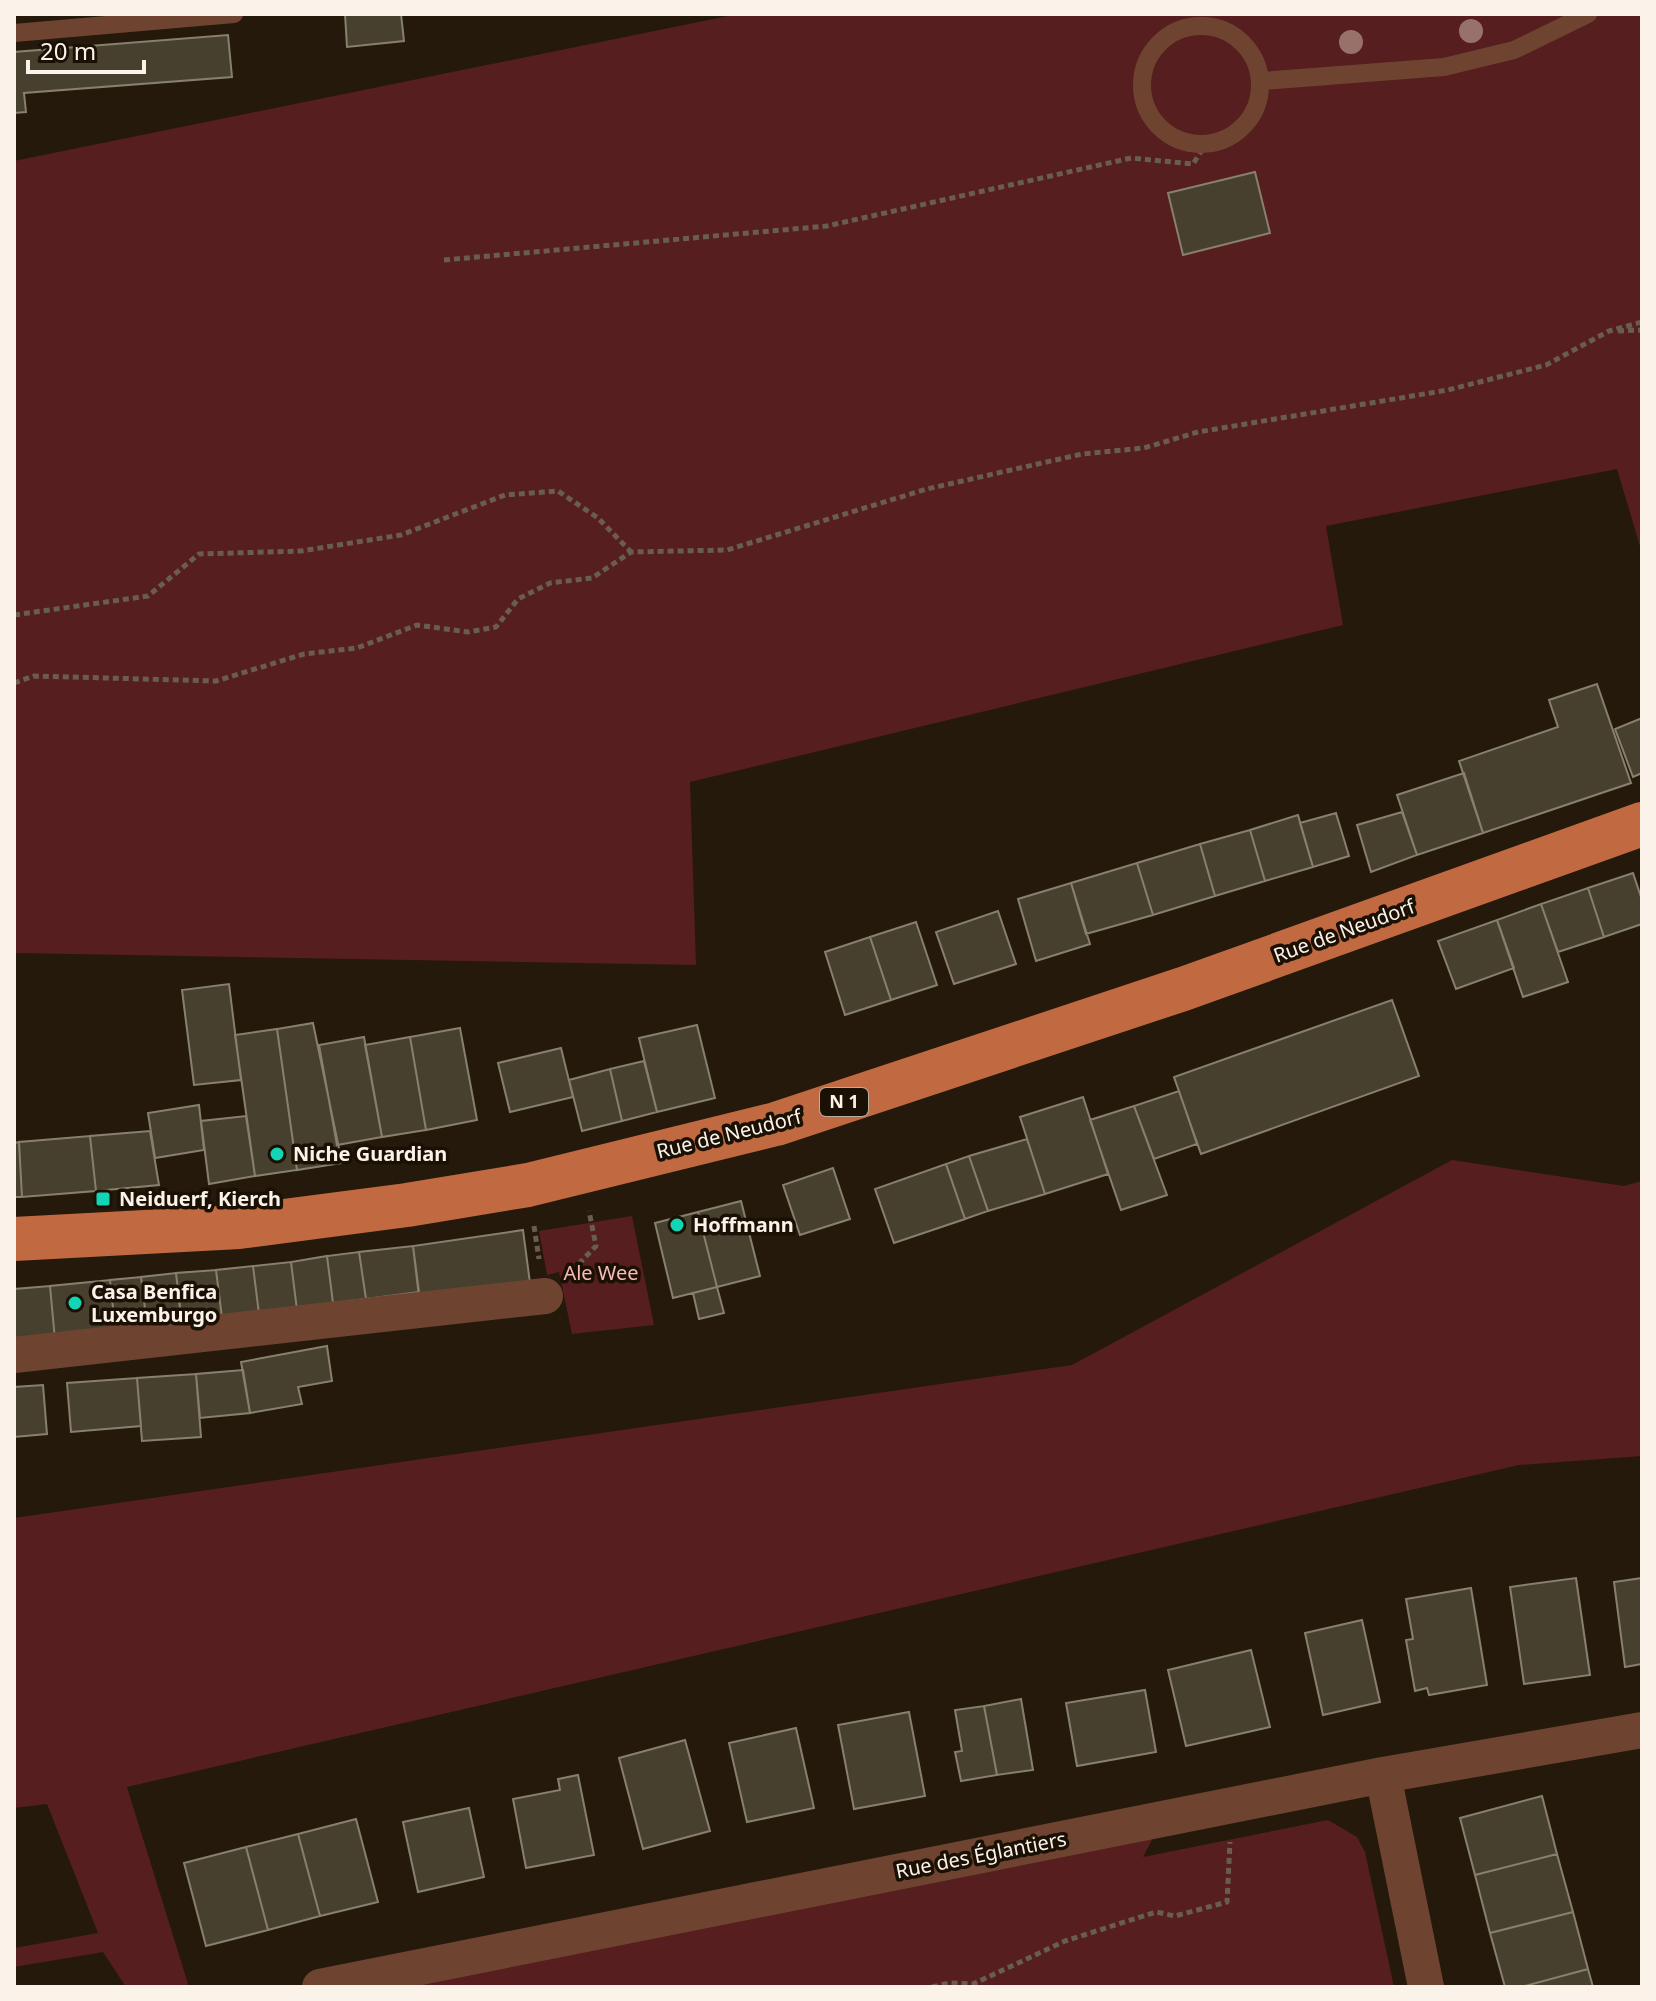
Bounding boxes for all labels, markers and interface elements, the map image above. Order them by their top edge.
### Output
scale bar [28,24,144,74]
text: 20 m [40,34,96,67]
street label: Rue de Neudorf [1269,892,1419,969]
road number: N 1 [820,1088,868,1116]
street label: Rue de Neudorf [654,1102,805,1165]
place label: Niche Guardian [293,1140,447,1167]
marker: Niche Guardian [268,1145,286,1163]
place label: Neiduerf, Kierch [119,1185,281,1212]
marker: Neiduerf, Kierch [94,1190,112,1208]
place label: Hoffmann [693,1211,794,1238]
marker: Hoffmann [668,1216,686,1234]
park label: Ale Wee [563,1259,639,1286]
place label: Casa Benfica Luxemburgo [91,1278,217,1328]
marker: Casa Benfica Luxemburgo [66,1294,84,1312]
street label: Rue des Églantiers [893,1825,1069,1884]

